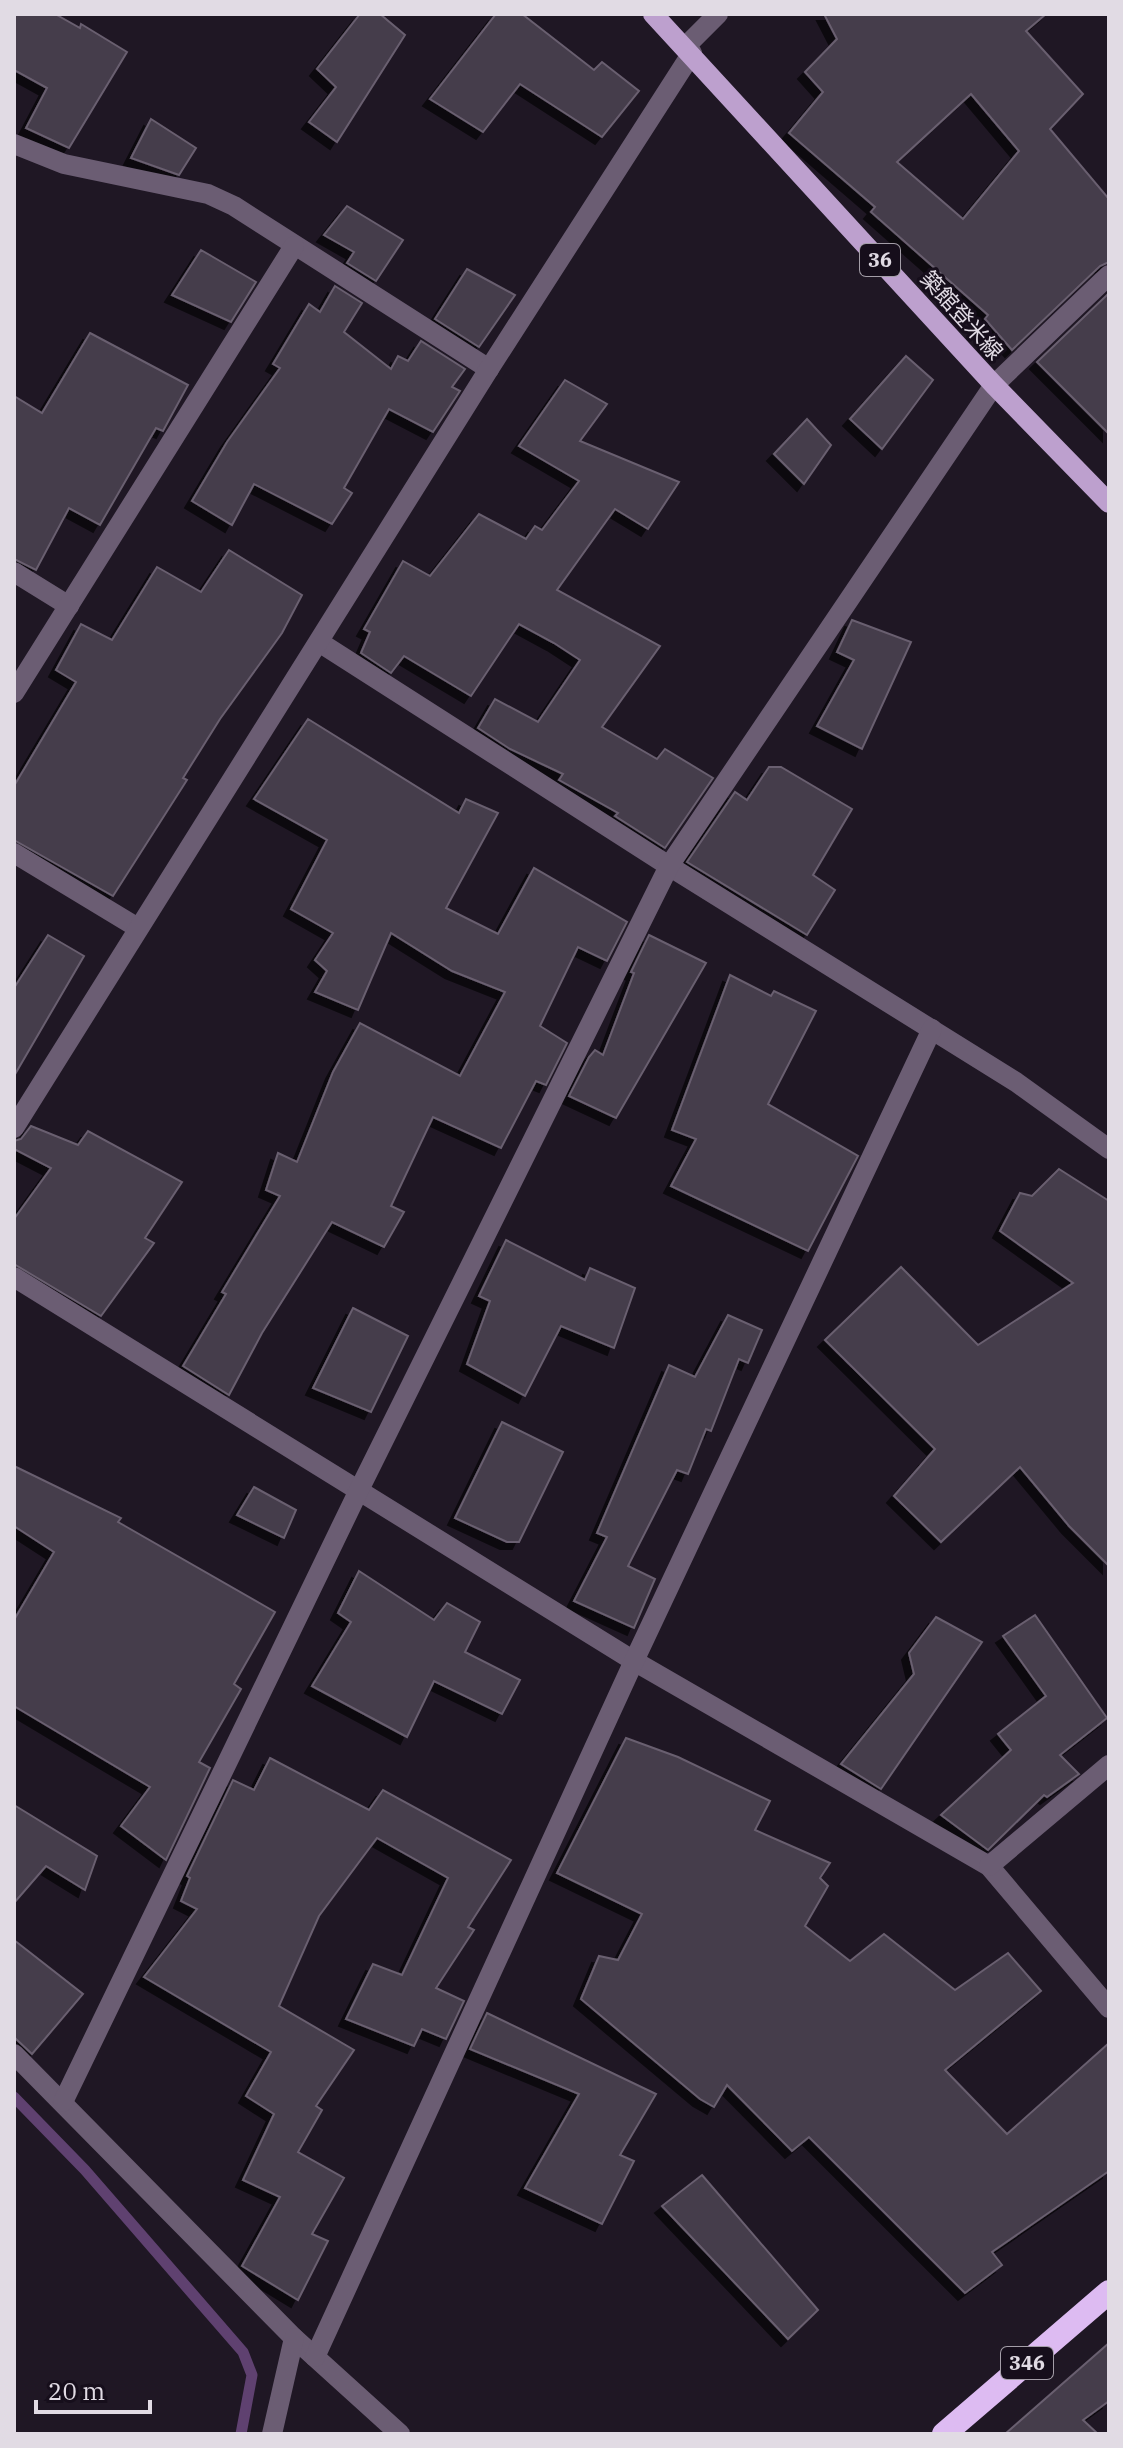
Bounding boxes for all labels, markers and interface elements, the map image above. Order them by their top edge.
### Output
road number: 36 [860,244,900,276]
street label: 築館登米線 [915,264,1010,365]
road number: 346 [1001,2347,1053,2379]
scale bar [36,2364,150,2414]
text: 20 m [48,2375,105,2407]

